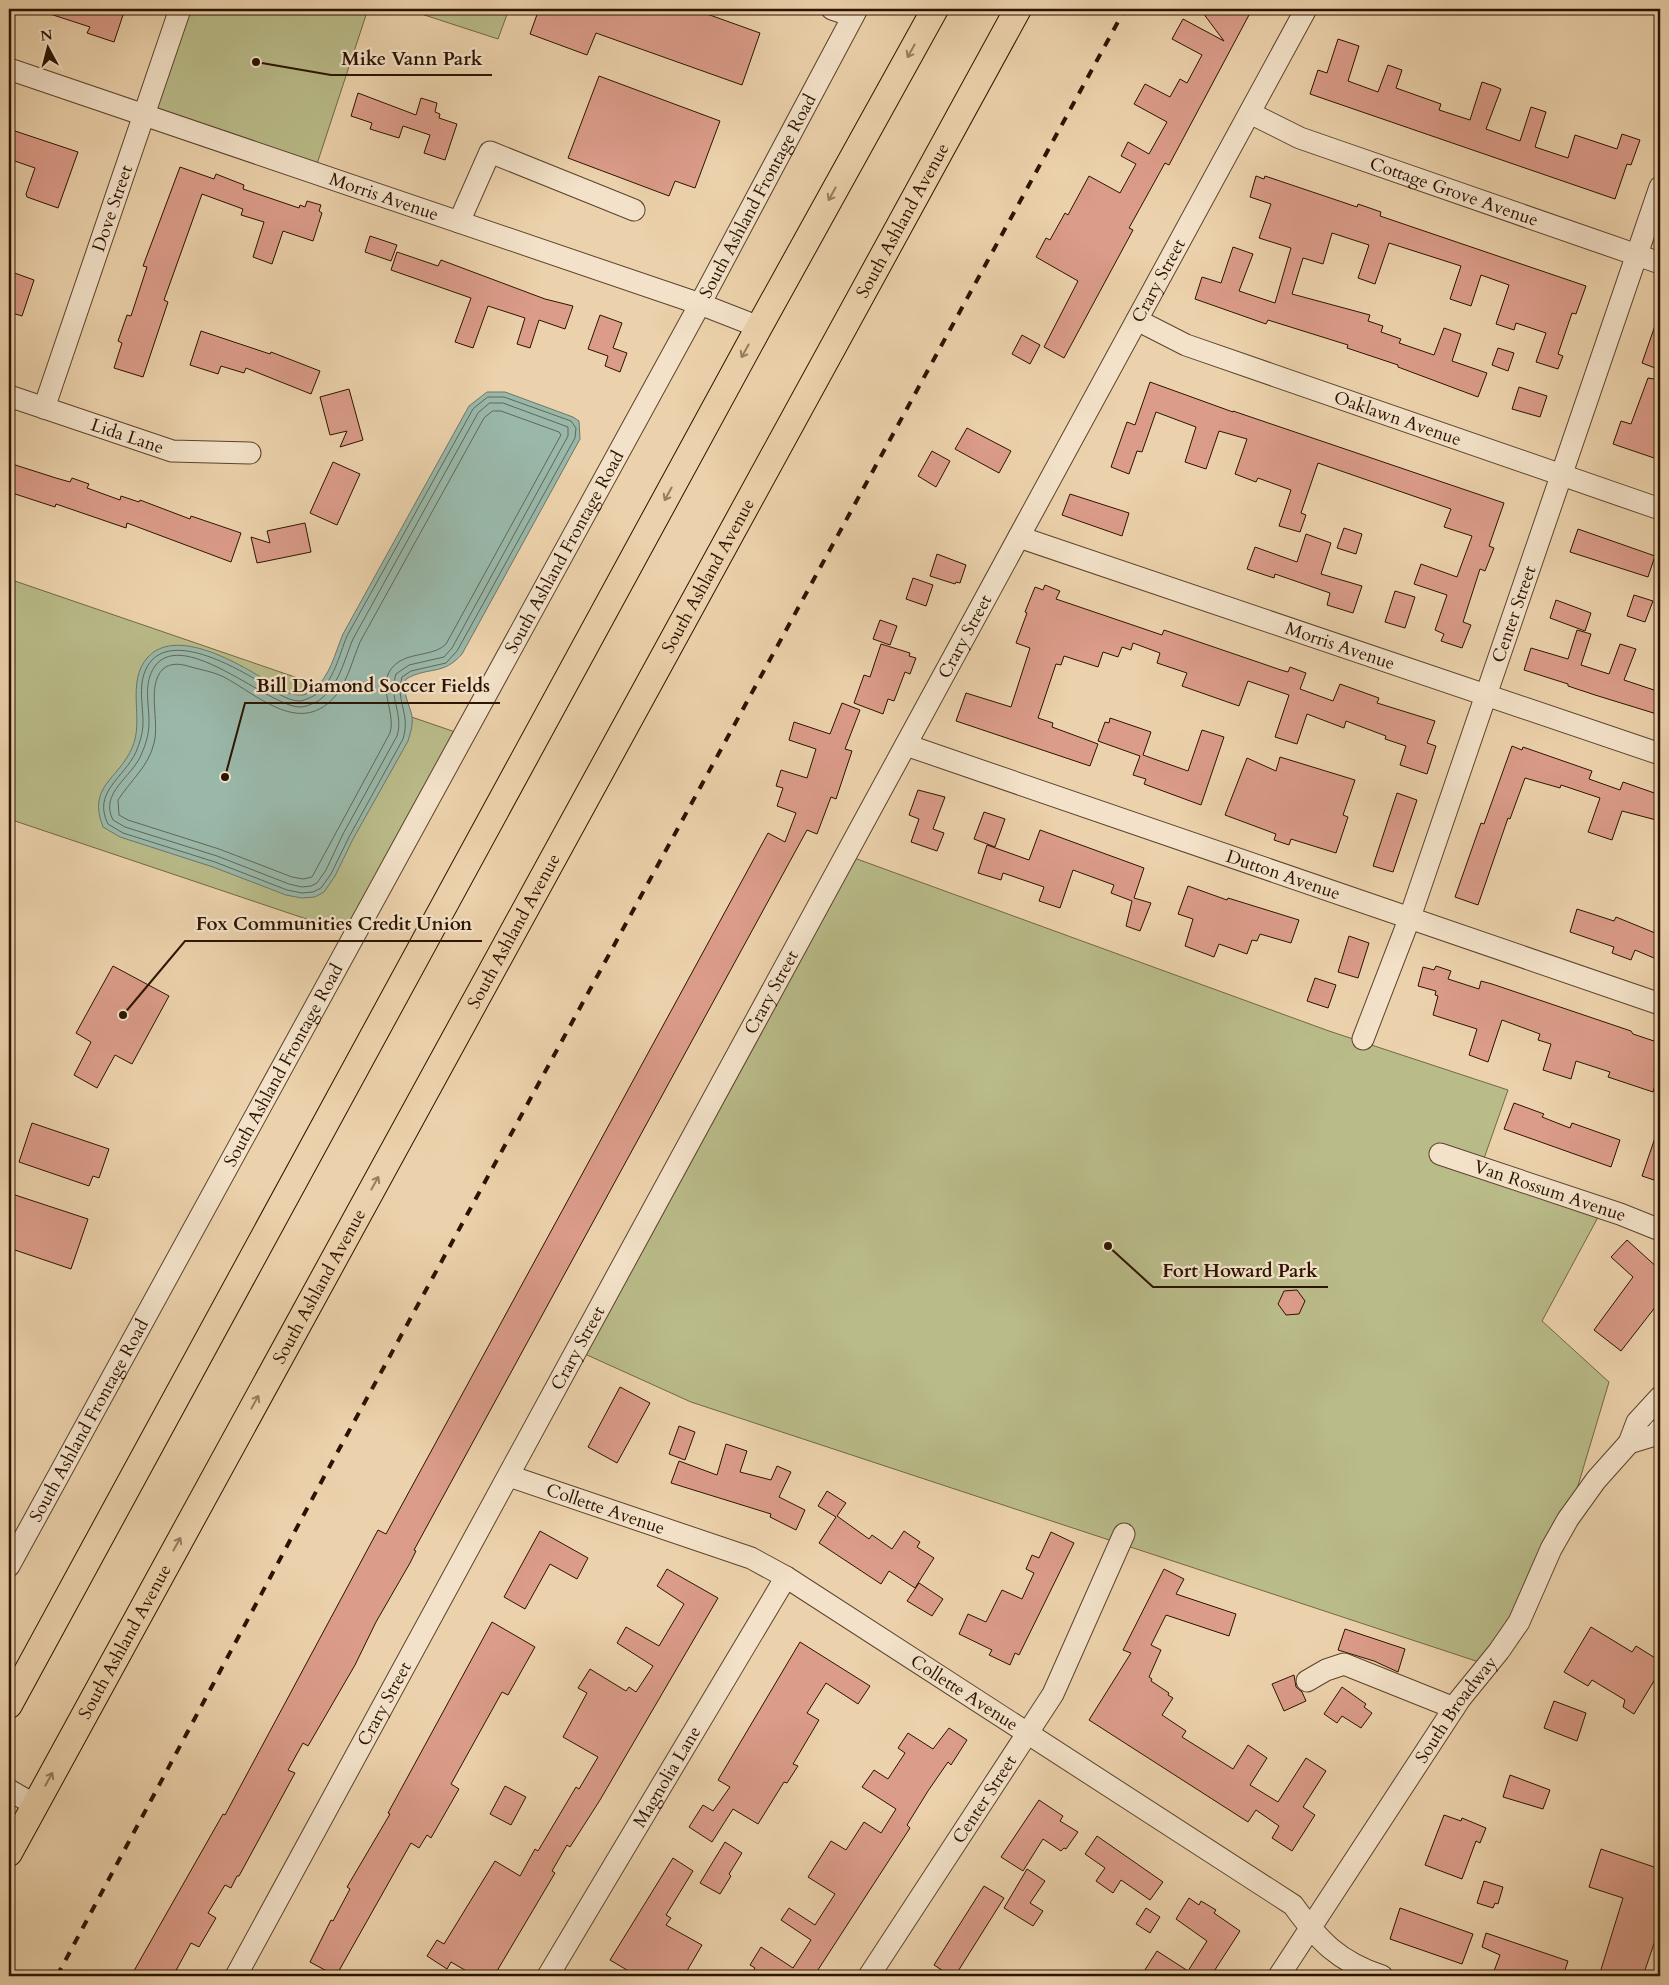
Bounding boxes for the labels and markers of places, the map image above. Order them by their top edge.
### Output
callout: Mike Vann Park [331,41,492,75]
callout: Bill Diamond Soccer Fields [245,669,500,703]
callout: Fox Communities Credit Union [185,907,482,941]
callout: Fort Howard Park [1153,1253,1328,1287]

